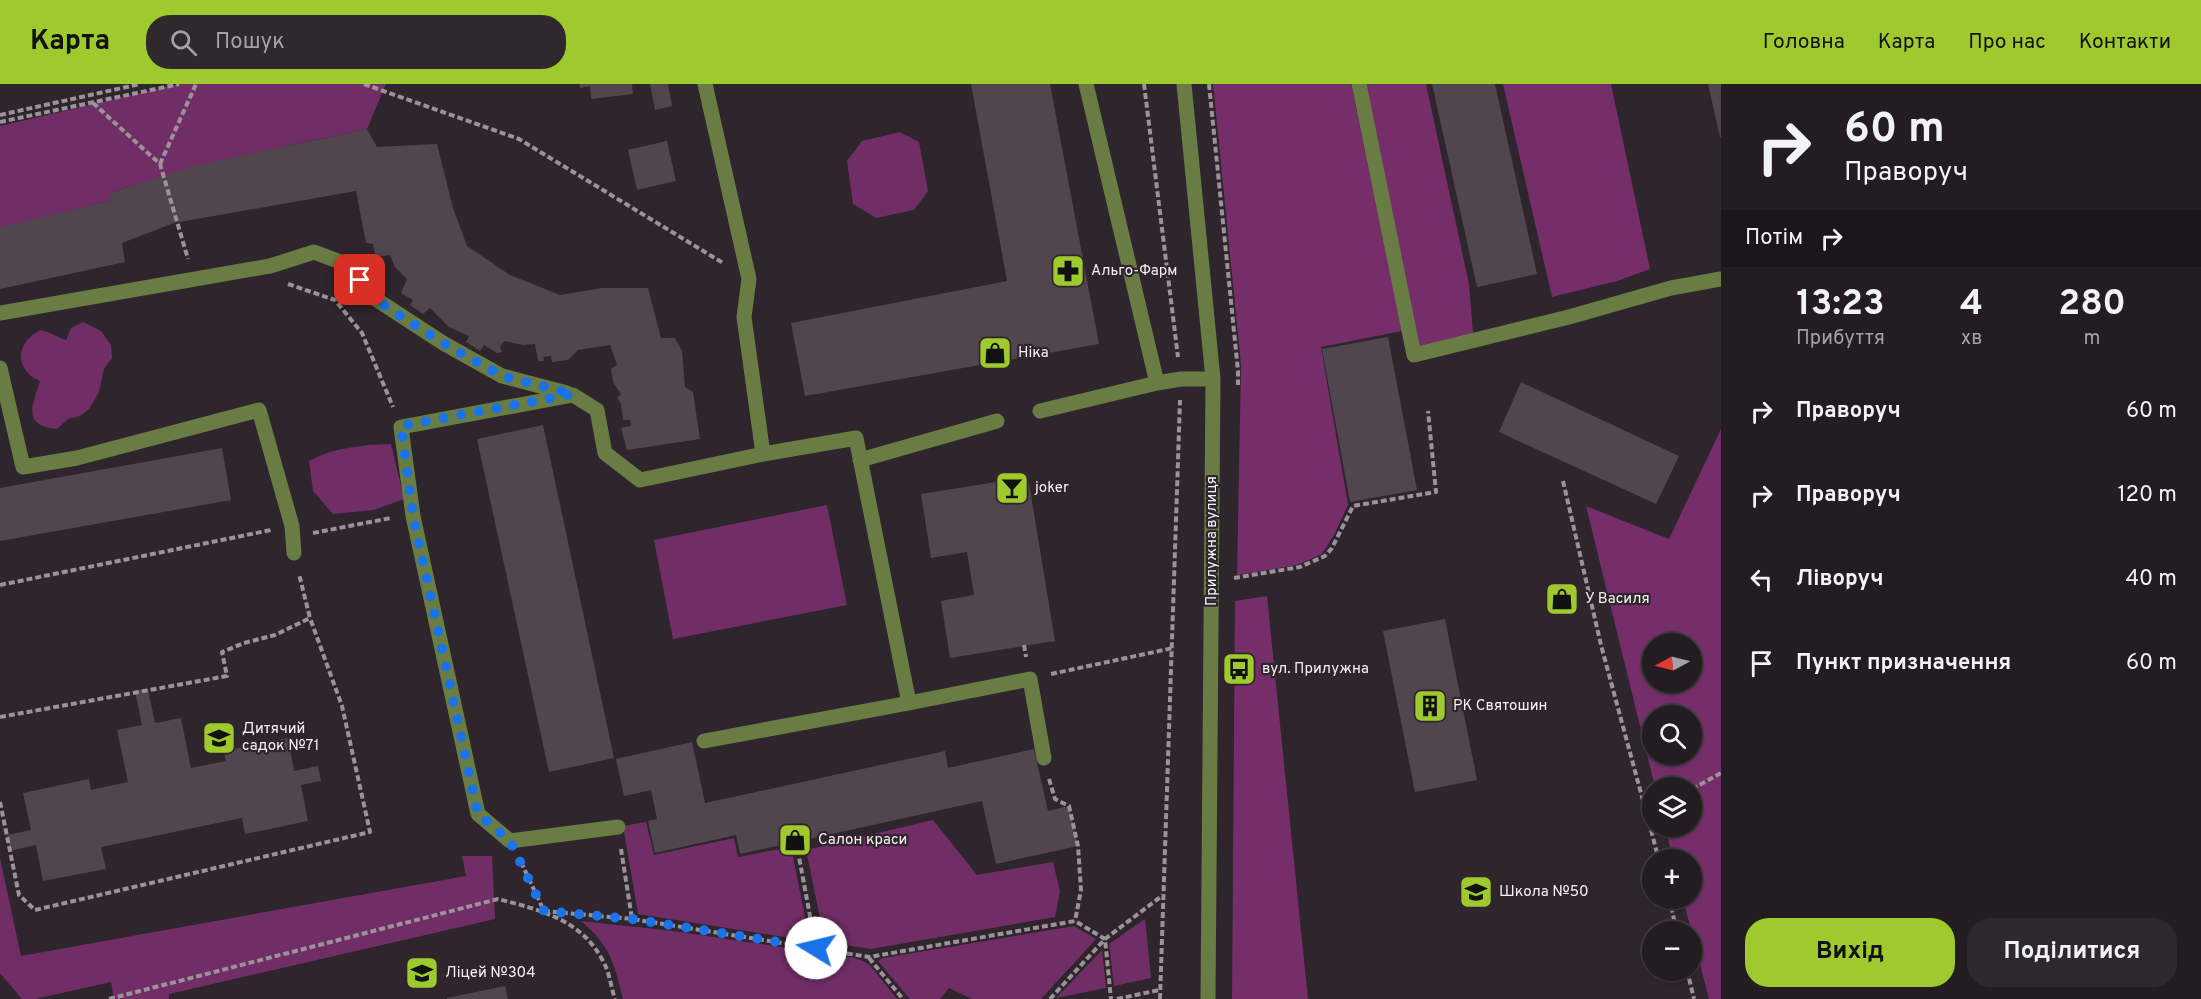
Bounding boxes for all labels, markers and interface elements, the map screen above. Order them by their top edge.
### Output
search box [146,15,566,69]
text: Карта [30,24,110,60]
icon: search [167,26,200,59]
text: Пошук [215,29,285,56]
text: Головна [1763,29,1845,56]
text: Карта [1878,29,1935,56]
text: Про нас [1968,29,2046,56]
text: Контакти [2079,29,2171,56]
text: 60 m [1844,104,1945,157]
icon: right [1745,108,1823,186]
text: Праворуч [1844,156,1968,190]
icon: right [1815,222,1848,255]
text: Потім [1745,225,1803,252]
pharmacy icon: Альго-Фарм [1050,253,1086,289]
pin [334,254,385,305]
place label: Альго-Фарм [1091,262,1178,281]
icon: arrive [343,263,376,296]
text: 13:23 [1796,282,1885,328]
text: 4 [1960,282,1983,328]
text: 280 [2058,282,2126,328]
text: Прибуття [1796,326,1885,352]
text: хв [1961,326,1982,352]
text: m [2084,326,2101,352]
shop icon: Ніка [977,335,1013,371]
place label: Ніка [1018,344,1049,363]
icon: right [1745,395,1778,428]
text: Праворуч [1796,398,1901,425]
text: 60 m [2126,398,2177,425]
bar icon: joker [994,470,1030,506]
street label: Прилужна вулиця [1203,476,1222,606]
place label: joker [1034,479,1069,498]
icon: right [1745,479,1778,512]
text: Праворуч [1796,482,1901,509]
text: 120 m [2117,482,2177,509]
icon: left [1745,563,1778,596]
text: Ліворуч [1796,566,1884,593]
text: 40 m [2125,566,2177,593]
shop icon: У Василя [1544,581,1580,617]
place label: У Василя [1585,590,1650,609]
north arrow [1642,633,1702,693]
map controls [1642,633,1702,981]
icon: arrive [1745,647,1778,680]
text: Пункт призначення [1796,650,2011,677]
text: 60 m [2126,650,2177,677]
bus stop icon: вул. Прилужна [1221,651,1257,687]
place label: вул. Прилужна [1262,660,1369,679]
building icon: РК Святошин [1412,688,1448,724]
place label: РК Святошин [1453,697,1547,716]
button: search [1642,705,1702,765]
school or university icon: Дитячий садок №71 [201,720,237,756]
place label: Дитячий садок №71 [242,720,319,756]
button: layers [1642,777,1702,837]
shop icon: Салон краси [777,822,813,858]
place label: Салон краси [818,831,907,850]
button: + [1642,849,1702,909]
school or university icon: Школа №50 [1458,874,1494,910]
place label: Школа №50 [1499,883,1589,902]
position arrow [784,916,848,980]
button: Вихід [1745,918,1955,987]
button: Поділитися [1967,918,2177,987]
button: − [1642,921,1702,981]
school or university icon: Ліцей №304 [404,955,440,991]
place label: Ліцей №304 [445,964,536,983]

